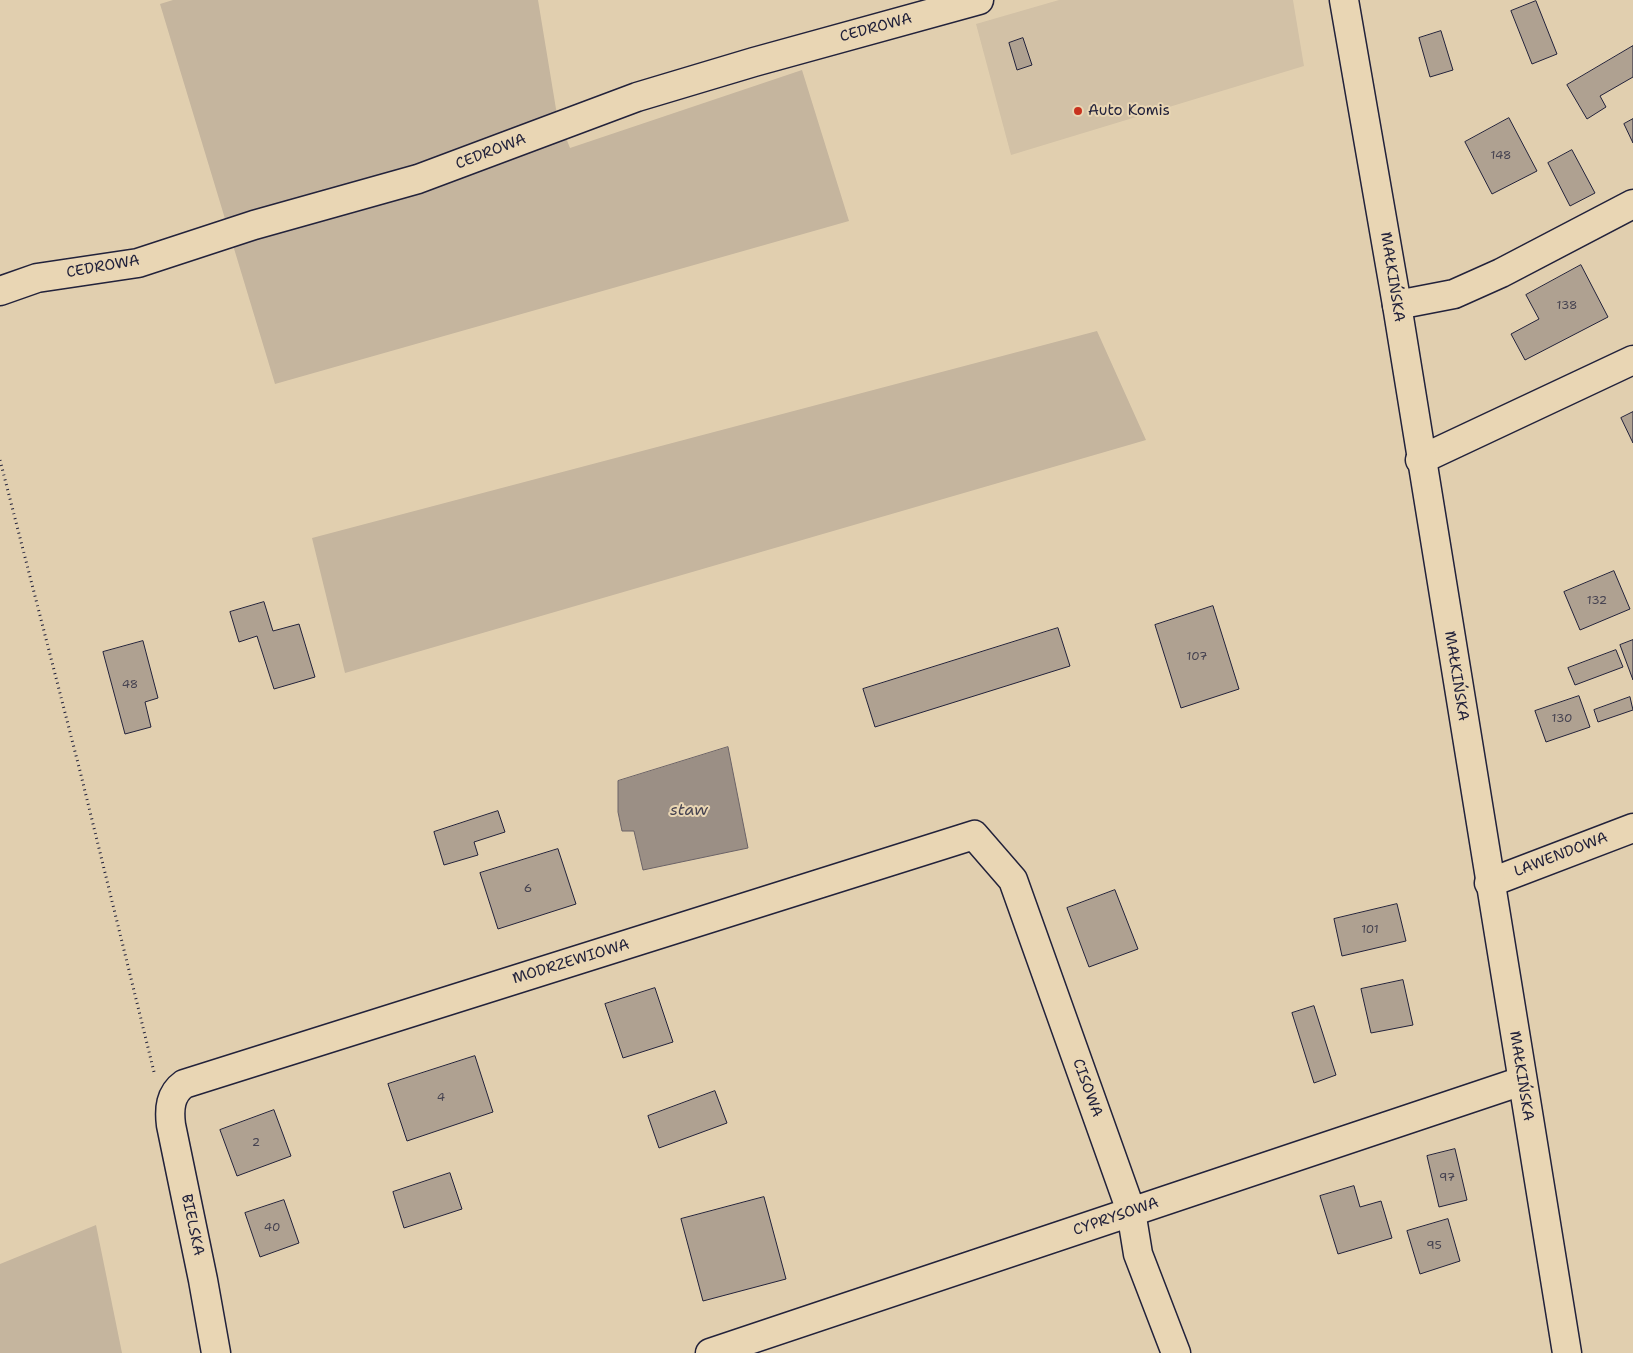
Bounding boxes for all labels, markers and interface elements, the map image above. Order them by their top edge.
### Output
street label: CEDROWA [838,10,914,46]
place label: Auto Komis [1088,102,1170,120]
marker: Auto Komis [1072,105,1084,117]
street label: CEDROWA [453,130,529,174]
house number: 148 [1491,149,1511,163]
street label: MAŁKIŃSKA [1376,231,1408,323]
street label: CEDROWA [65,252,141,282]
house number: 138 [1557,299,1577,313]
house number: 132 [1587,594,1607,608]
street label: MAŁKIŃSKA [1440,630,1472,722]
house number: 107 [1187,650,1207,664]
house number: 48 [122,678,138,692]
house number: 130 [1551,712,1573,726]
water label: staw [670,801,708,821]
street label: LAWENDOWA [1512,829,1610,881]
house number: 6 [524,882,532,896]
house number: 101 [1361,923,1379,937]
street label: MODRZEWIOWA [510,936,632,988]
street label: MAŁKIŃSKA [1505,1030,1537,1122]
street label: CISOWA [1068,1056,1106,1120]
house number: 4 [437,1091,445,1105]
house number: 2 [252,1136,260,1150]
house number: 97 [1439,1171,1455,1185]
street label: BIELSKA [177,1193,207,1257]
street label: CYPRYSOWA [1071,1194,1161,1240]
house number: 40 [264,1221,280,1235]
house number: 95 [1426,1239,1442,1253]

